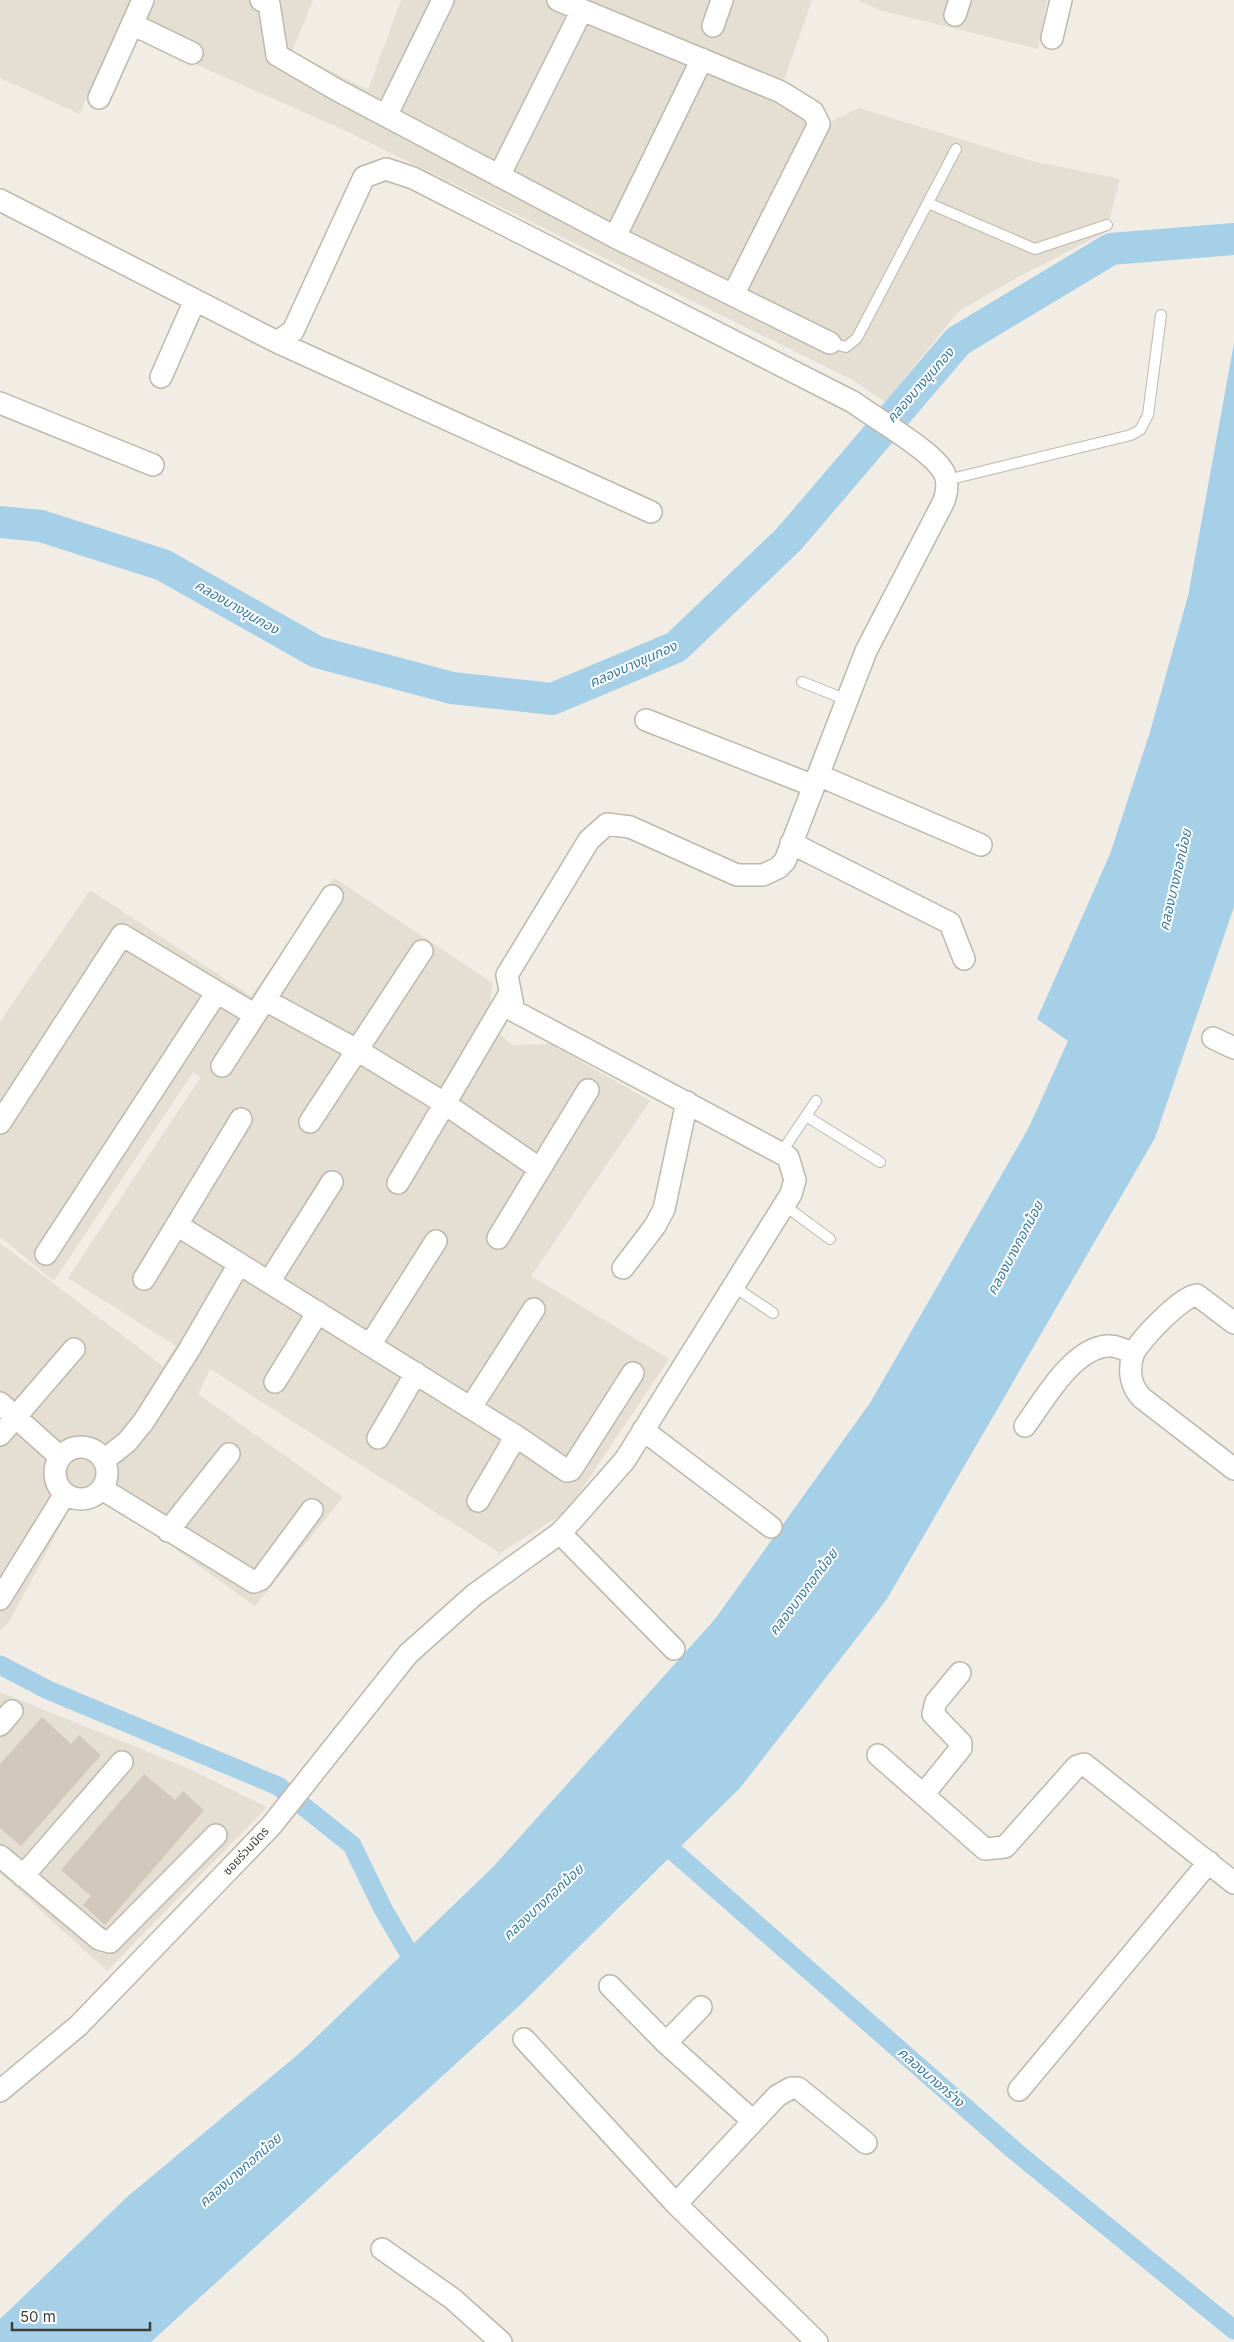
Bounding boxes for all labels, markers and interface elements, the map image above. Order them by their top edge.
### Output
water label: คลองบางขุนกอง [882,343,959,426]
water label: คลองบางขุนกอง [192,576,283,639]
water label: คลองบางขุนกอง [586,636,681,691]
water label: คลองบางกอกน้อย [1155,826,1195,932]
water label: คลองบางกอกน้อย [983,1197,1047,1297]
water label: คลองบางกอกน้อย [765,1544,842,1638]
street label: ซอยร่วมมิตร [219,1823,272,1878]
water label: คลองบางกอกน้อย [499,1859,588,1943]
water label: คลองบางกร่าง [895,2043,969,2111]
water label: คลองบางกอกน้อย [195,2128,286,2210]
scale bar [12,2300,150,2332]
text: 50 m [20,2307,56,2326]

